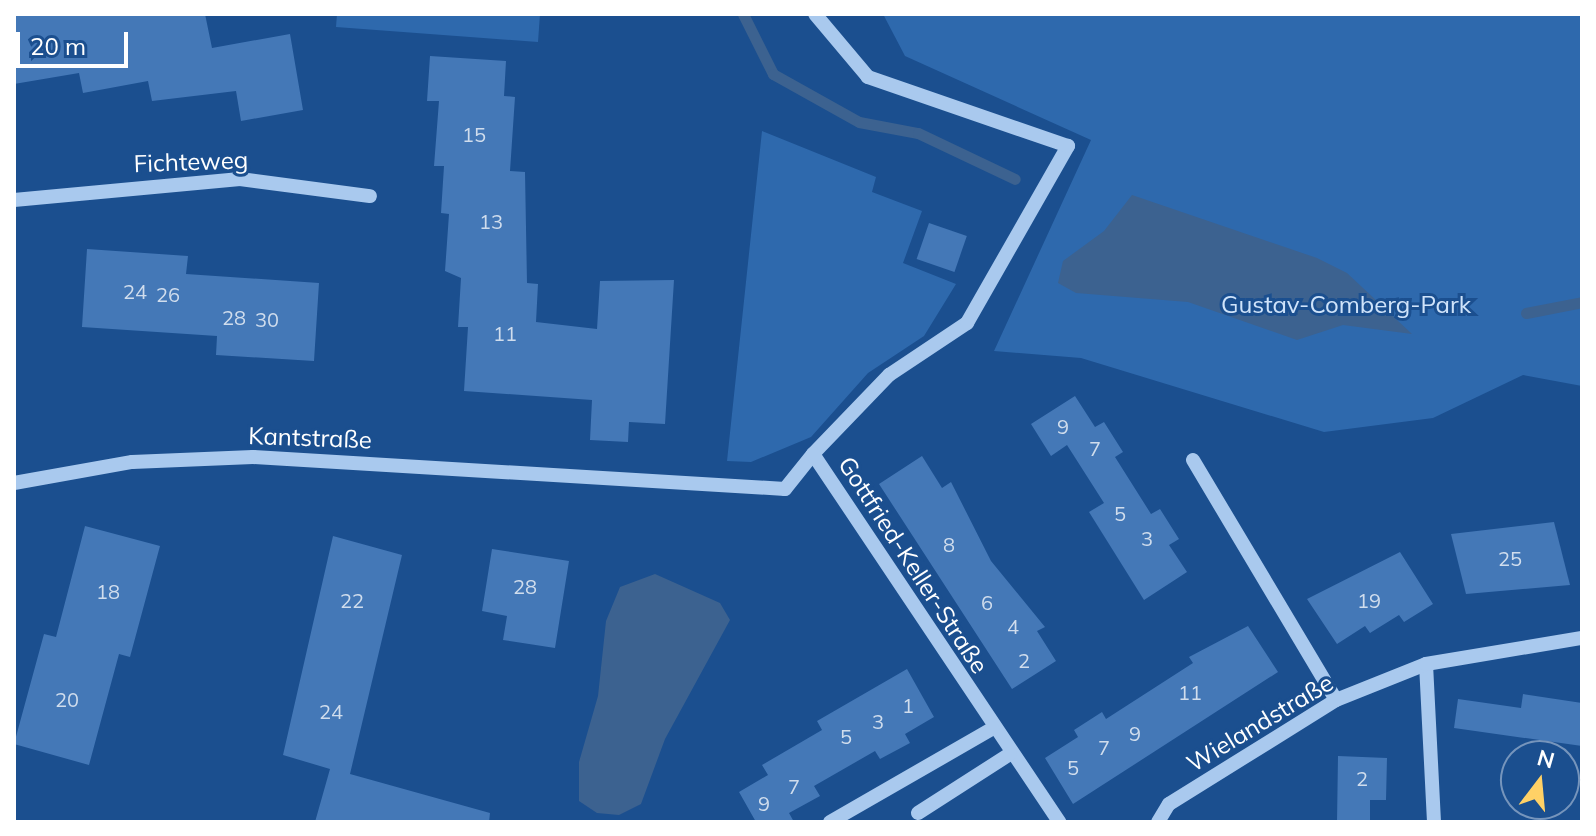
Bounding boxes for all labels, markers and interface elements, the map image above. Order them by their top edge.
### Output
scale bar [20,16,132,66]
text: 20 m [30,31,86,61]
house number: 15 [462,122,486,146]
street label: Fichteweg [133,146,249,178]
house number: 13 [479,209,503,233]
house number: 24 [123,279,147,303]
house number: 26 [156,282,180,306]
park label: Gustav-Comberg-Park [1221,291,1471,319]
house number: 28 [222,305,246,329]
house number: 30 [255,307,279,331]
house number: 11 [493,321,517,345]
house number: 9 [1057,414,1069,438]
street label: Kantstraße [248,421,372,455]
house number: 7 [1089,436,1101,460]
street label: Gottfried-Keller-Straße [832,451,994,679]
house number: 5 [1114,501,1126,525]
house number: 3 [1141,526,1153,550]
house number: 8 [943,532,955,556]
house number: 25 [1498,546,1522,570]
house number: 28 [513,574,537,598]
house number: 18 [96,579,120,603]
house number: 22 [340,588,364,612]
house number: 19 [1357,588,1381,612]
house number: 6 [981,590,993,614]
house number: 4 [1007,614,1019,638]
house number: 2 [1018,648,1030,672]
street label: Wielandstraße [1182,668,1338,778]
house number: 11 [1178,680,1202,704]
house number: 20 [55,687,79,711]
house number: 1 [902,693,914,717]
house number: 24 [319,699,343,723]
house number: 3 [872,709,884,733]
house number: 9 [1129,721,1141,745]
house number: 5 [840,724,852,748]
house number: 7 [1098,735,1110,759]
north arrow [1500,740,1580,820]
text: N [1534,743,1558,775]
house number: 5 [1067,755,1079,779]
house number: 2 [1356,766,1368,790]
house number: 7 [788,774,800,798]
house number: 9 [758,791,770,815]

